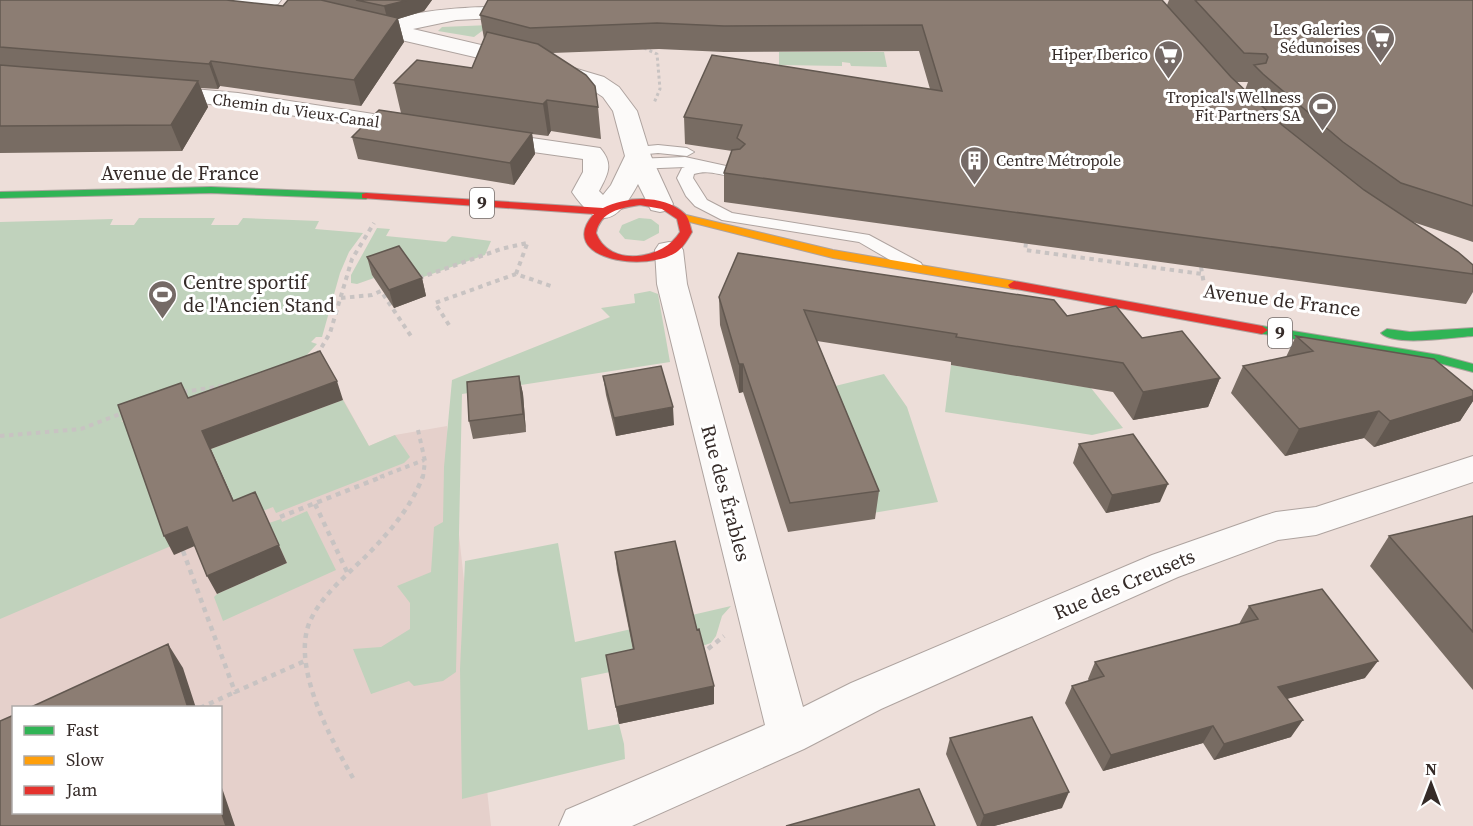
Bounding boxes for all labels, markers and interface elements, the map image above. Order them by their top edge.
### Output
place label: Les Galeries Sédunoises [1273,18,1360,58]
supermarket icon: Les Galeries Sédunoises [1365,22,1397,64]
supermarket icon: Hiper Iberico [1153,38,1185,80]
place label: Hiper Iberico [1051,43,1148,65]
place label: Tropical's Wellness Fit Partners SA [1166,86,1301,126]
street label: Chemin du Vieux-Canal [211,87,381,133]
sports icon: Tropical's Wellness Fit Partners SA [1306,90,1338,132]
building icon: Centre Métropole [959,144,991,186]
place label: Centre Métropole [996,149,1121,171]
street label: Avenue de France [101,159,259,187]
road number: 9 [470,188,494,218]
place label: Centre sportif de l'Ancien Stand [183,268,336,319]
street label: Avenue de France [1202,276,1362,324]
sports icon: Centre sportif de l'Ancien Stand [146,278,178,320]
road number: 9 [1268,318,1292,348]
street label: Rue des Érables [694,421,758,565]
street label: Rue des Creusets [1049,542,1199,626]
legend [12,706,222,814]
text: Fast [66,717,99,742]
text: Slow [66,747,104,772]
north arrow [1401,754,1461,814]
text: N [1425,758,1437,780]
text: Jam [65,777,98,802]

